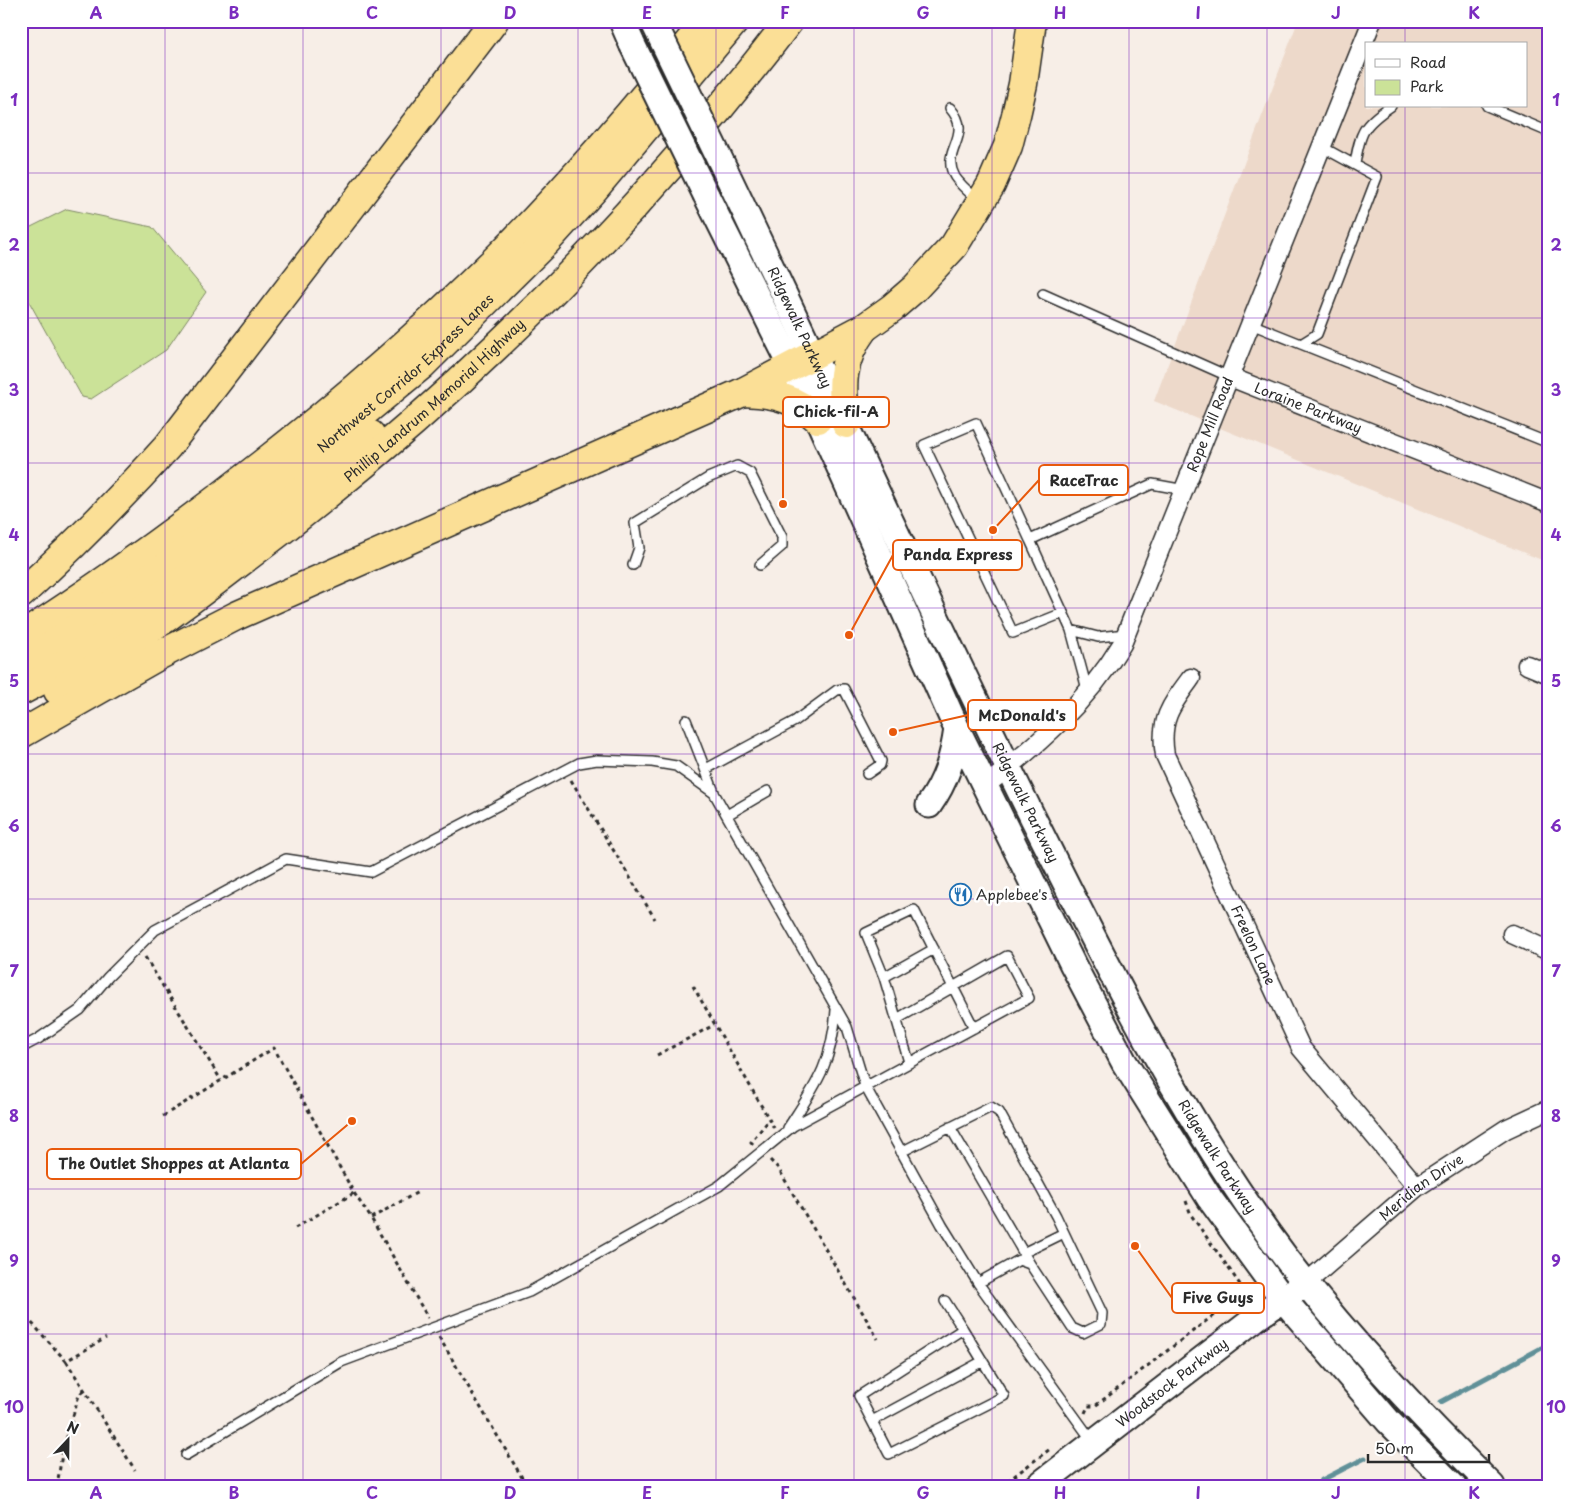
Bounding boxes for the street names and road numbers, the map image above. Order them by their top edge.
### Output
street label: Ridgewalk Parkway [763,263,838,391]
street label: Northwest Corridor Express Lanes [312,289,498,457]
street label: Phillip Landrum Memorial Highway [339,314,529,487]
street label: Rope Mill Road [1181,374,1238,475]
street label: Loraine Parkway [1251,377,1365,438]
street label: Ridgewalk Parkway [987,739,1065,866]
street label: Freelon Lane [1226,901,1281,988]
street label: Ridgewalk Parkway [1174,1095,1262,1218]
street label: Meridian Drive [1374,1149,1467,1225]
street label: Woodstock Parkway [1111,1333,1232,1432]

